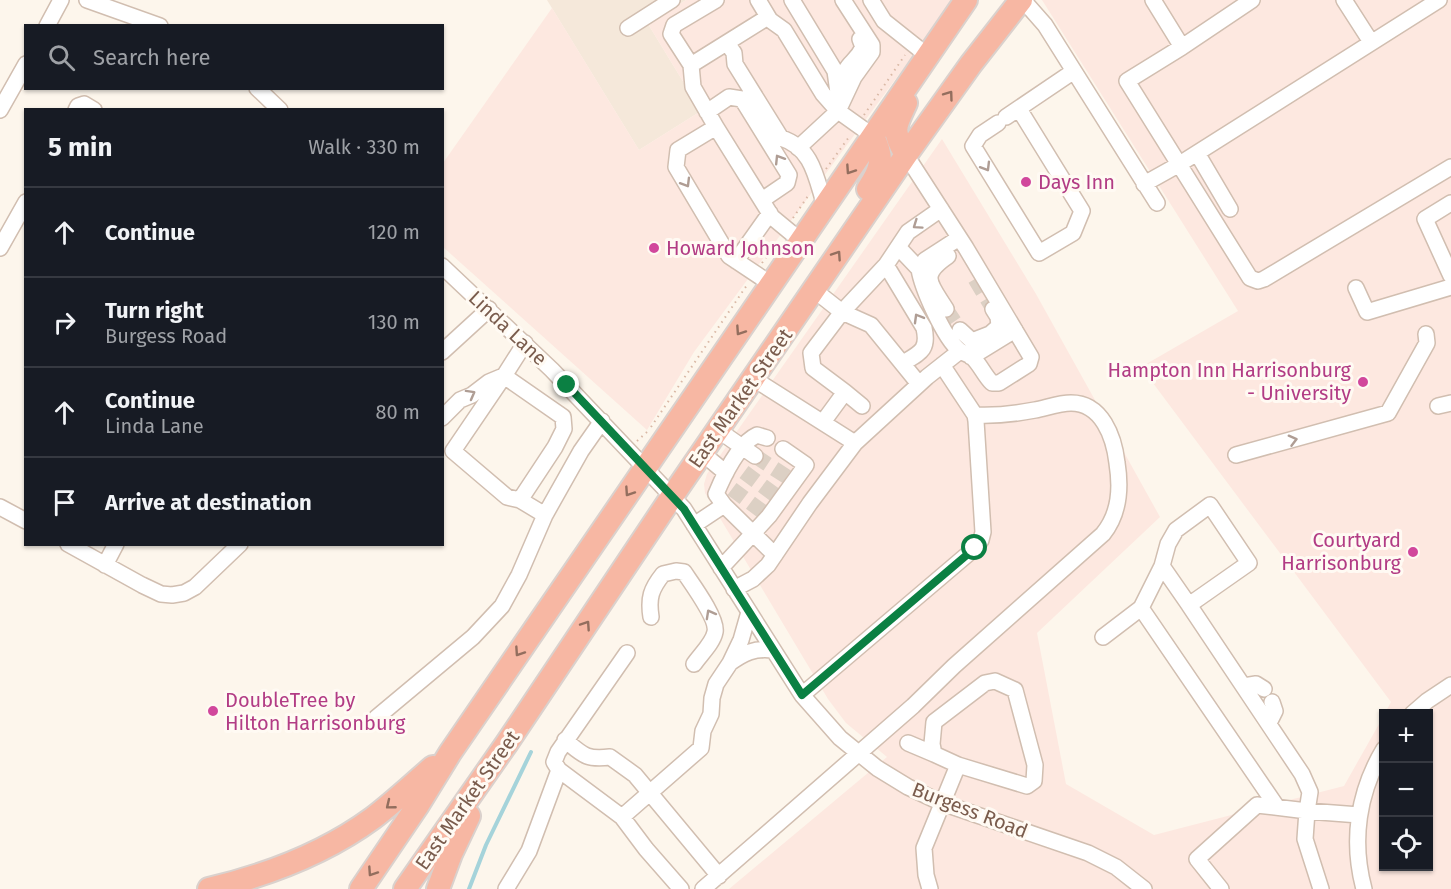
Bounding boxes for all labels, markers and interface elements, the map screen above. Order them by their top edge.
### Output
search box [24,24,444,90]
icon: search [45,41,78,74]
text: Search here [93,44,211,71]
one-way arrow [942,91,953,102]
text: 5 min [48,132,112,163]
text: Walk · 330 m [308,135,420,159]
one-way arrow [775,155,787,165]
one-way arrow [979,161,991,171]
one-way arrow [846,163,857,174]
place label: Days Inn [1038,170,1115,194]
marker: Days Inn [1019,175,1033,189]
one-way arrow [678,177,690,187]
icon: ahead [48,216,81,249]
one-way arrow [913,218,924,229]
text: Continue [105,219,195,246]
text: 120 m [368,220,420,244]
place label: Howard Johnson [666,236,815,260]
marker: Howard Johnson [647,241,661,255]
one-way arrow [830,251,841,262]
street label: Linda Lane [464,286,552,370]
text: Turn right [105,297,204,324]
icon: right [48,306,81,339]
text: 130 m [368,310,420,334]
one-way arrow [914,314,925,324]
street label: East Market Street [683,323,798,472]
text: Burgess Road [105,324,227,348]
one-way arrow [736,324,747,335]
place label: Hampton Inn Harrisonburg - University [1108,358,1352,405]
route end [553,371,579,397]
marker: Hampton Inn Harrisonburg - University [1356,375,1370,389]
text: Continue [105,387,195,414]
one-way arrow [465,390,475,401]
icon: ahead [48,396,81,429]
text: 80 m [375,400,420,424]
text: Linda Lane [105,414,204,438]
one-way arrow [1287,435,1298,447]
one-way arrow [626,485,637,496]
icon: arrive [48,486,81,519]
text: Arrive at destination [105,489,312,516]
place label: Courtyard Harrisonburg [1281,528,1402,575]
route start [961,534,987,560]
marker: Courtyard Harrisonburg [1406,545,1420,559]
one-way arrow [706,610,717,620]
one-way arrow [579,621,590,632]
one-way arrow [515,646,526,657]
place label: DoubleTree by Hilton Harrisonburg [225,688,406,735]
marker: DoubleTree by Hilton Harrisonburg [206,704,220,718]
map controls [1379,709,1433,871]
button: + [1379,709,1433,763]
street label: East Market Street [410,725,525,874]
button: − [1379,763,1433,817]
street label: Burgess Road [909,777,1031,843]
one-way arrow [386,797,397,808]
button: locate [1379,817,1433,871]
one-way arrow [368,866,379,877]

